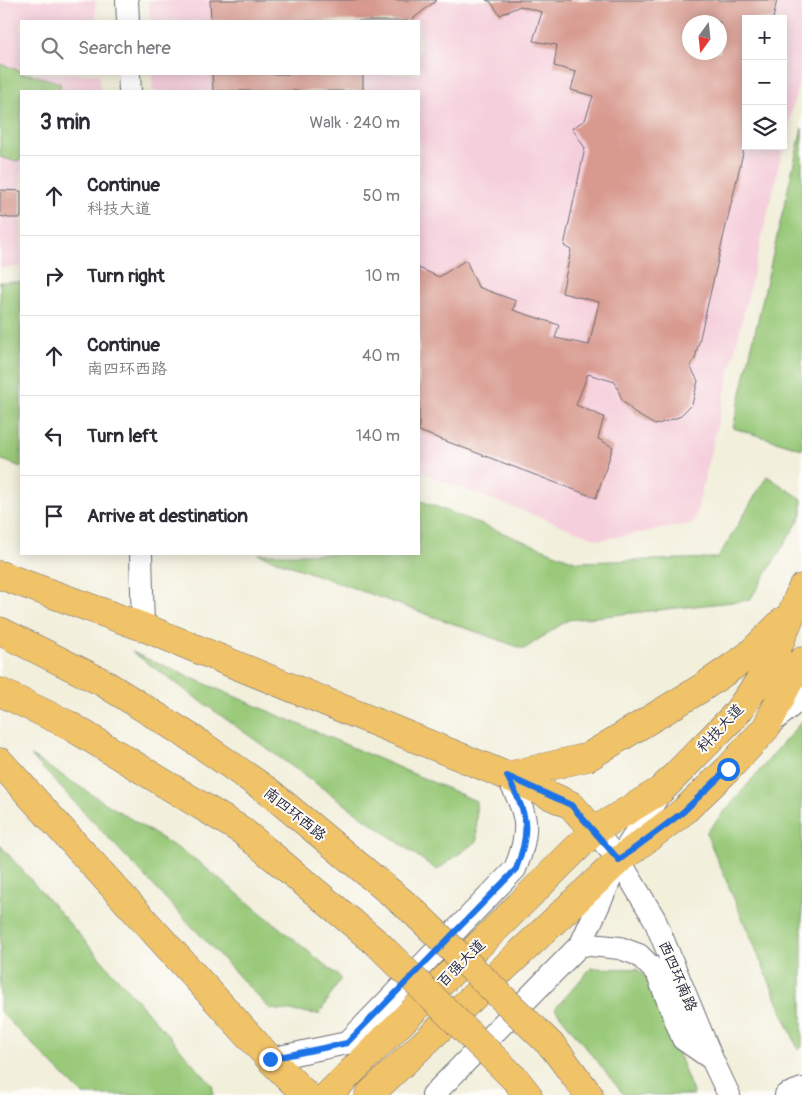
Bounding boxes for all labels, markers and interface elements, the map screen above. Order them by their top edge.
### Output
north arrow [682,15,727,60]
map controls [742,15,787,150]
button: + [742,15,787,60]
search box [20,20,420,75]
icon: search [38,34,66,62]
text: Search here [78,36,171,60]
button: − [742,60,787,105]
button: layers [742,105,787,150]
text: 3 min [40,109,90,136]
text: Walk · 240 m [309,113,400,133]
text: Continue [87,173,160,197]
icon: ahead [40,182,68,210]
text: 50 m [363,186,400,206]
text: 科技大道 [87,199,151,219]
icon: right [40,262,68,290]
text: Turn right [87,264,165,288]
text: 10 m [365,266,400,286]
text: Continue [87,333,160,357]
icon: ahead [40,342,68,370]
text: 40 m [362,346,400,366]
text: 南四环西路 [87,359,167,379]
icon: left [40,422,68,450]
text: Turn left [87,424,157,448]
text: 140 m [356,426,400,446]
icon: arrive [40,502,68,530]
text: Arrive at destination [87,504,248,528]
street label: 科技大道 [693,700,748,757]
route start [717,758,740,781]
street label: 南四环西路 [260,783,330,845]
street label: 百强大道 [433,935,489,991]
street label: 西四环南路 [654,938,701,1014]
route end [259,1048,282,1071]

